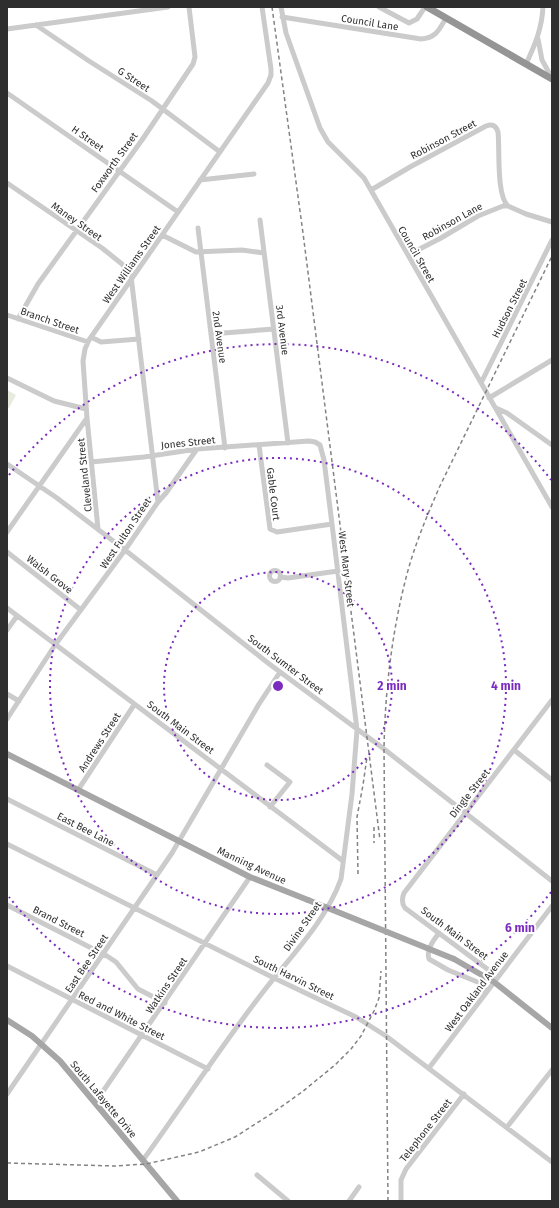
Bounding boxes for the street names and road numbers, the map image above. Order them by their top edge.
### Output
street label: Council Lane [340,13,399,33]
street label: G Street [115,65,152,95]
street label: Robinson Street [409,117,479,162]
street label: H Street [69,123,106,154]
street label: Foxworth Street [89,130,141,195]
street label: Maney Street [49,200,104,244]
street label: Robinson Lane [420,200,485,243]
street label: West Williams Street [100,223,164,306]
street label: Council Street [395,224,437,285]
street label: Hudson Street [490,277,530,340]
street label: 3rd Avenue [273,304,291,356]
street label: Branch Street [19,305,81,337]
street label: 2nd Avenue [209,310,229,364]
street label: Jones Street [160,434,216,452]
street label: Cleveland Street [75,437,95,512]
street label: Gable Court [264,467,282,522]
street label: West Fulton Street [98,496,154,571]
street label: West Mary Street [335,531,357,608]
street label: Walsh Grove [24,553,75,597]
street label: South Sumter Street [245,632,326,697]
street label: South Main Street [144,699,217,757]
street label: Andrews Street [76,710,124,774]
street label: Dingle Street [447,767,493,820]
street label: East Bee Lane [55,810,116,849]
street label: Manning Avenue [215,845,288,887]
street label: Divine Street [281,899,325,954]
street label: Brand Street [31,904,87,940]
street label: South Main Street [418,905,491,963]
street label: East Bee Street [63,932,111,995]
street label: West Oakland Avenue [443,949,511,1034]
street label: South Harvin Street [251,953,336,1003]
street label: Watkins Street [144,955,190,1016]
street label: Red and White Street [76,989,167,1043]
street label: South Lafayette Drive [67,1059,139,1141]
street label: Telephone Street [397,1096,454,1165]

